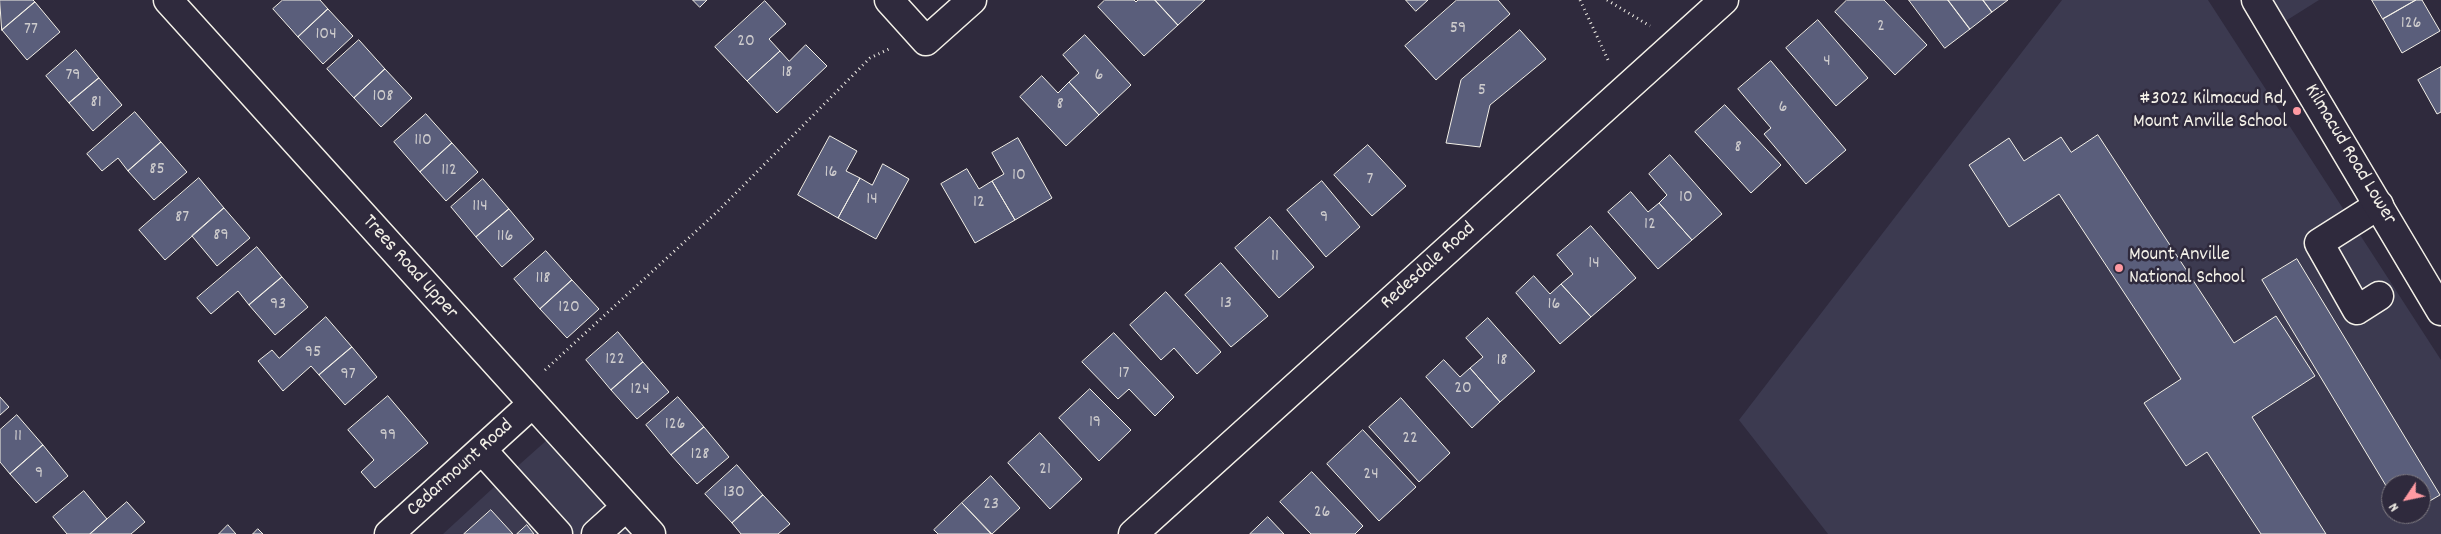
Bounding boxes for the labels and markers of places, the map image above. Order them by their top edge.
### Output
place label: #3022 Kilmacud Rd, Mount Anville School [2133,88,2287,135]
marker: #3022 Kilmacud Rd, Mount Anville School [2291,105,2303,117]
place label: Mount Anville National School [2129,244,2245,291]
marker: Mount Anville National School [2113,262,2125,274]

